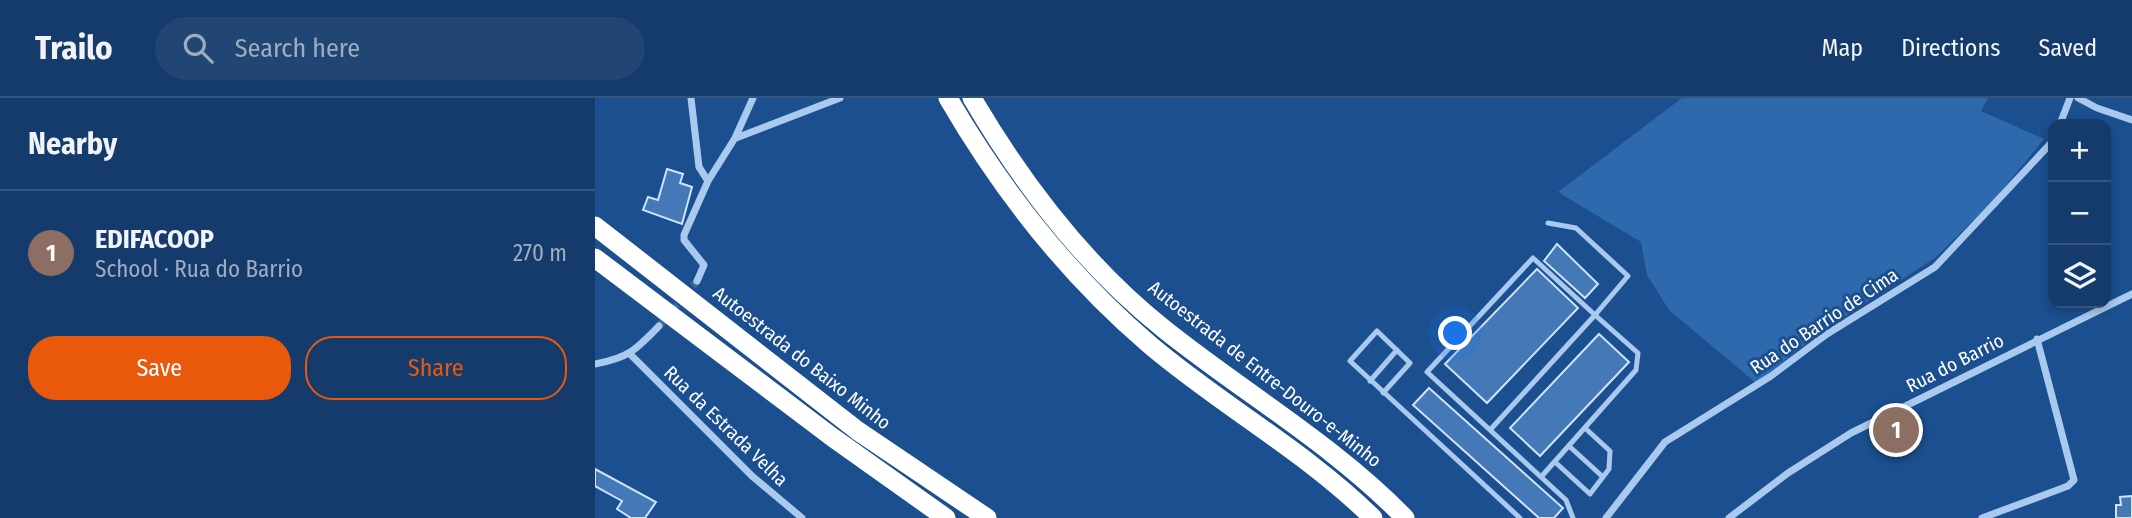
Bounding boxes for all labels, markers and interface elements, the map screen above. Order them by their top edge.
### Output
search box [155,17,645,80]
text: Trailo [35,28,113,68]
icon: search [179,29,217,67]
text: Search here [235,33,360,64]
text: Map [1822,34,1863,62]
text: Directions [1901,34,2000,62]
text: Saved [2038,34,2097,62]
map controls [2048,119,2111,308]
button: + [2048,119,2111,182]
text: Nearby [28,126,117,162]
button: − [2048,182,2111,245]
text: EDIFACOOP [95,224,214,255]
text: 1 [46,239,56,267]
text: 270 m [513,239,567,267]
button: layers [2048,245,2111,308]
text: School · Rua do Barrio [95,255,303,283]
street label: Rua do Barrio de Cima [1746,263,1902,379]
street label: Autoestrada de Entre-Douro-e-Minho [1144,276,1386,472]
street label: Autoestrada do Baixo Minho [709,282,895,434]
your location [1438,316,1472,350]
street label: Rua do Barrio [1902,329,2008,397]
button: Save [28,336,291,400]
button: Share [305,336,567,400]
street label: Rua da Estrada Velha [659,361,793,491]
pin: 1 [1873,404,1919,456]

